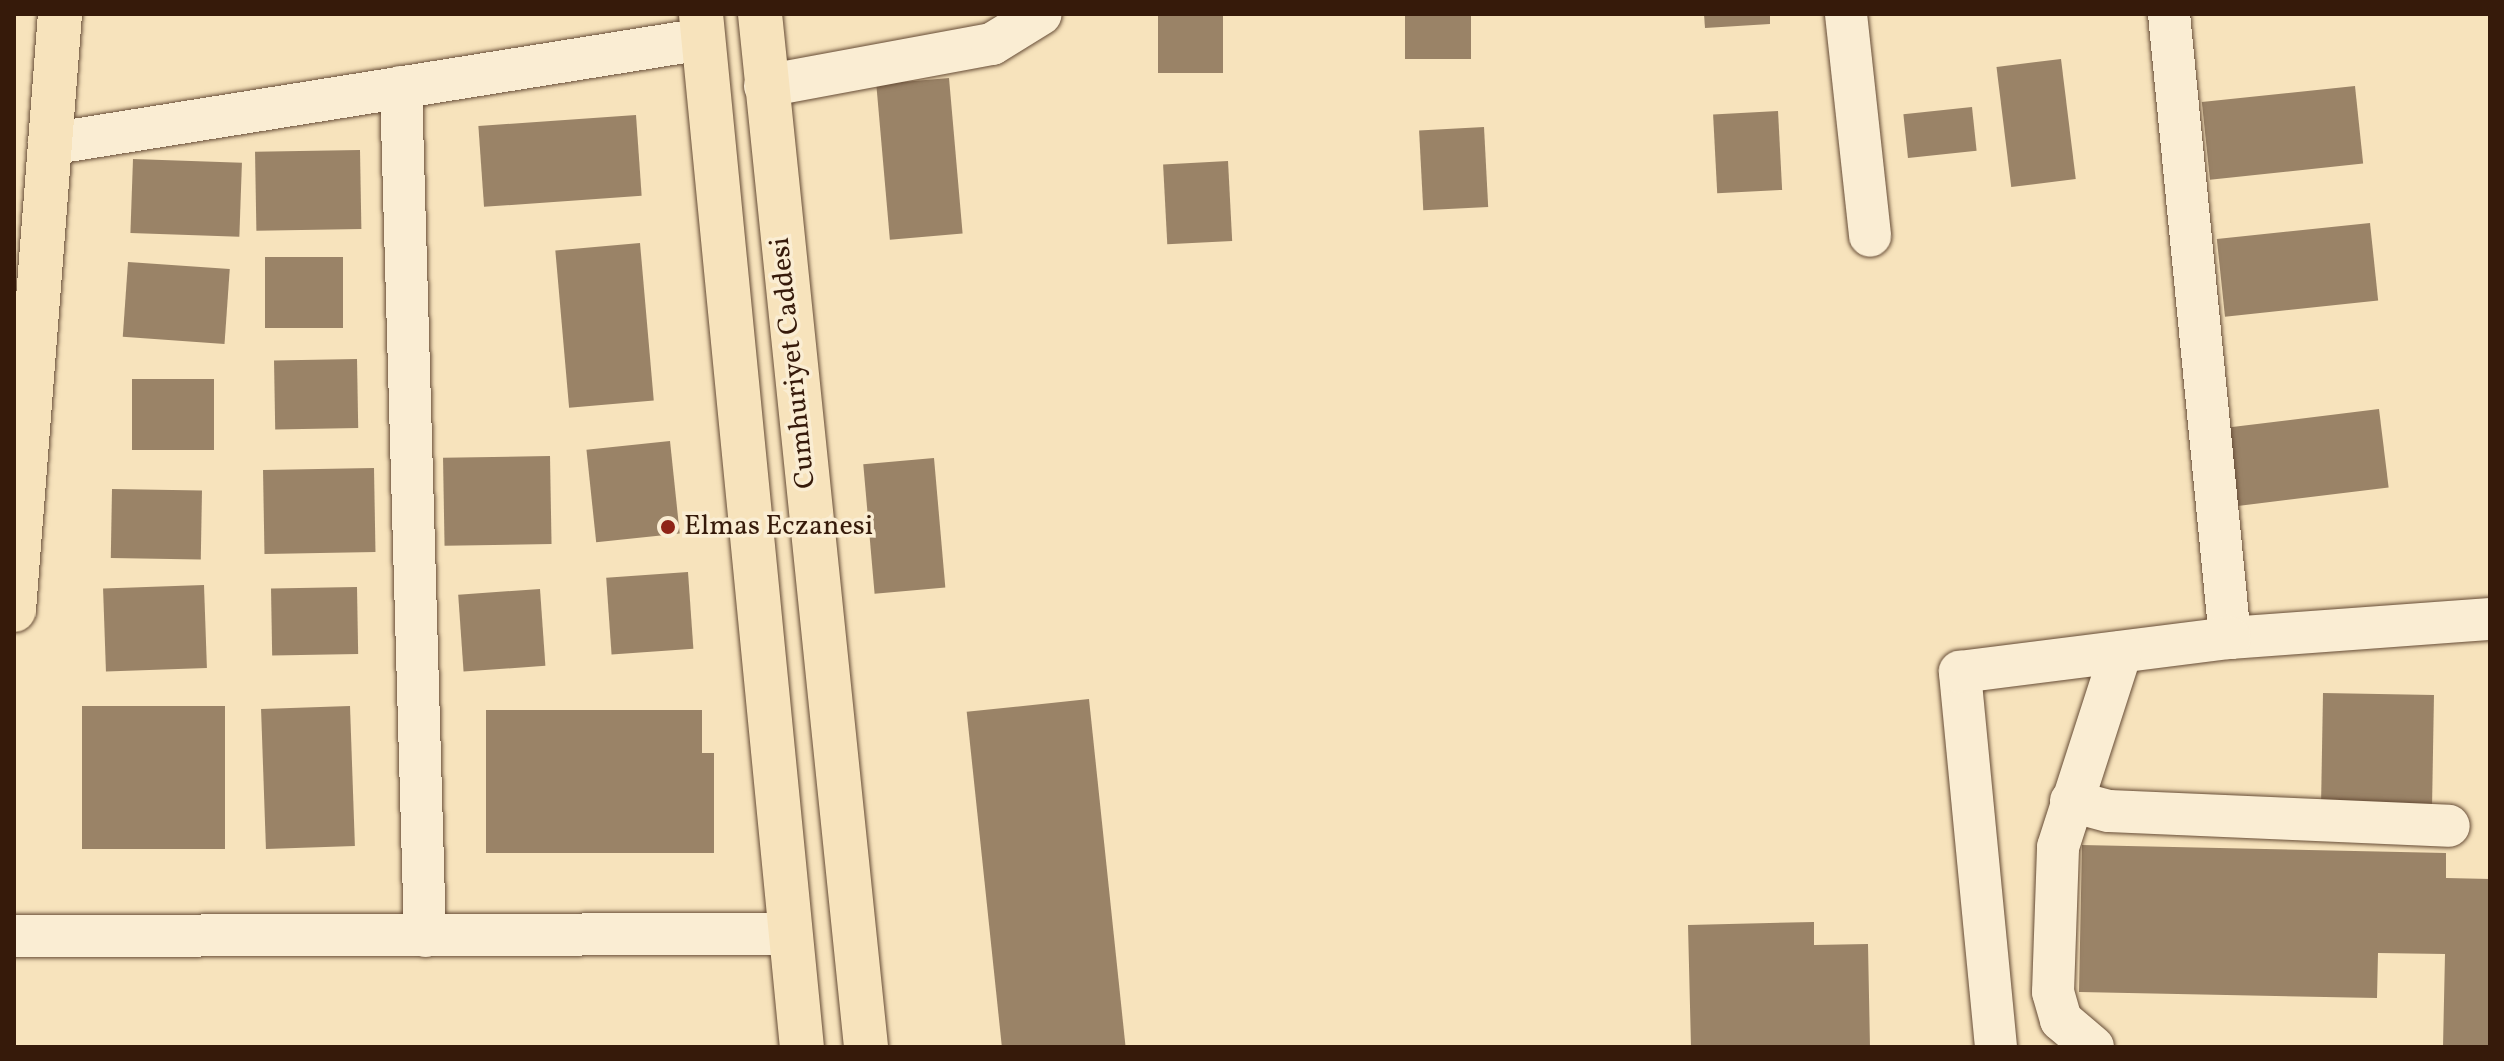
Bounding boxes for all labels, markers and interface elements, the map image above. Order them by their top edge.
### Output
street label: Cumhuriyet Caddesi [764,236,824,490]
place label: Elmas Eczanesi [684,510,873,544]
marker: Elmas Eczanesi [659,518,677,536]

